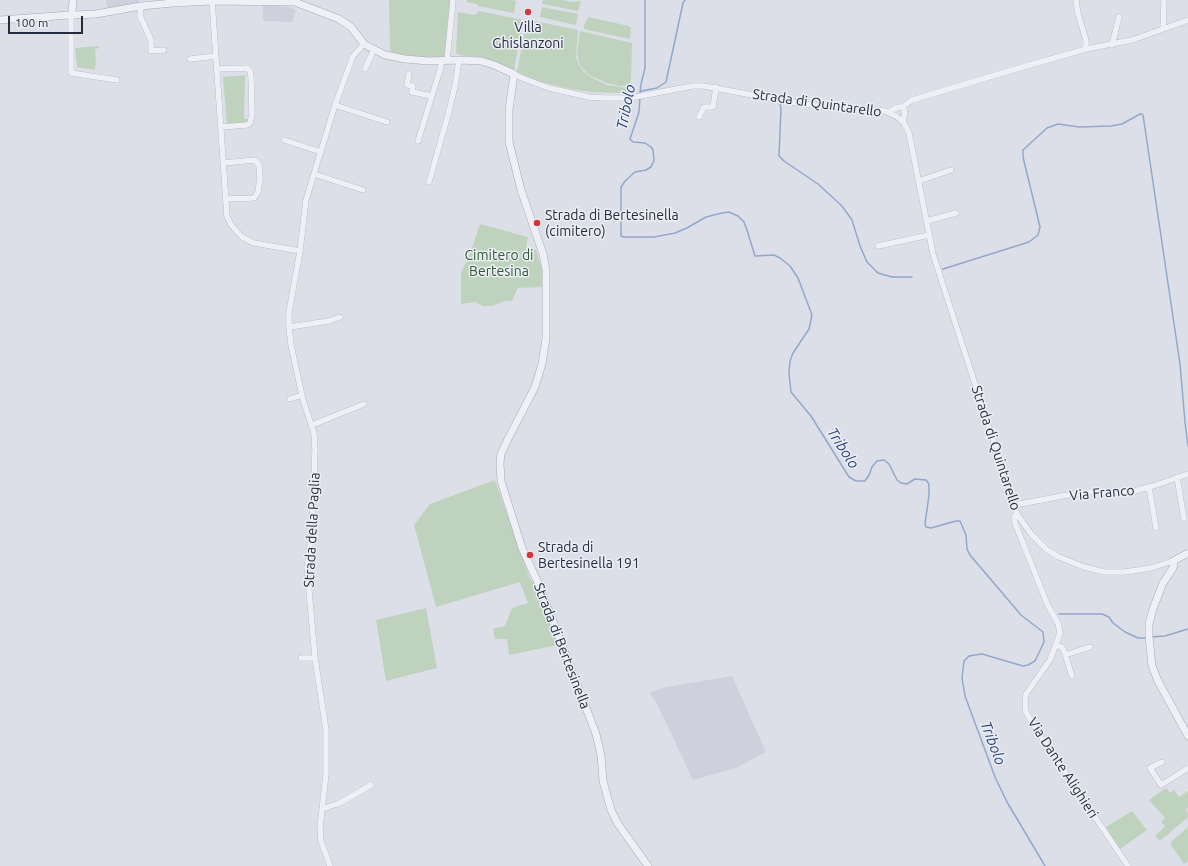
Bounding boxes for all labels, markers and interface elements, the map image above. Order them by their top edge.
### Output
marker: Villa Ghislanzoni [523,7,533,17]
scale bar [10,8,85,34]
text: 100 m [15,16,48,29]
place label: Villa Ghislanzoni [492,19,564,52]
water label: Tribolo [613,83,639,131]
street label: Strada di Quintarello [751,86,883,120]
place label: Strada di Bertesinella (cimitero) [545,207,679,240]
marker: Strada di Bertesinella (cimitero) [532,218,542,228]
park label: Cimitero di Bertesina [465,247,533,280]
street label: Strada di Quintarello [968,383,1024,513]
water label: Tribolo [823,424,863,472]
street label: Strada della Paglia [301,472,323,588]
street label: Via Franco [1069,482,1135,504]
place label: Strada di Bertesinella 191 [538,539,640,572]
marker: Strada di Bertesinella 191 [525,550,535,560]
street label: Strada di Bertesinella [530,581,594,711]
street label: Via Dante Alighieri [1024,714,1102,822]
water label: Tribolo [976,719,1010,767]

